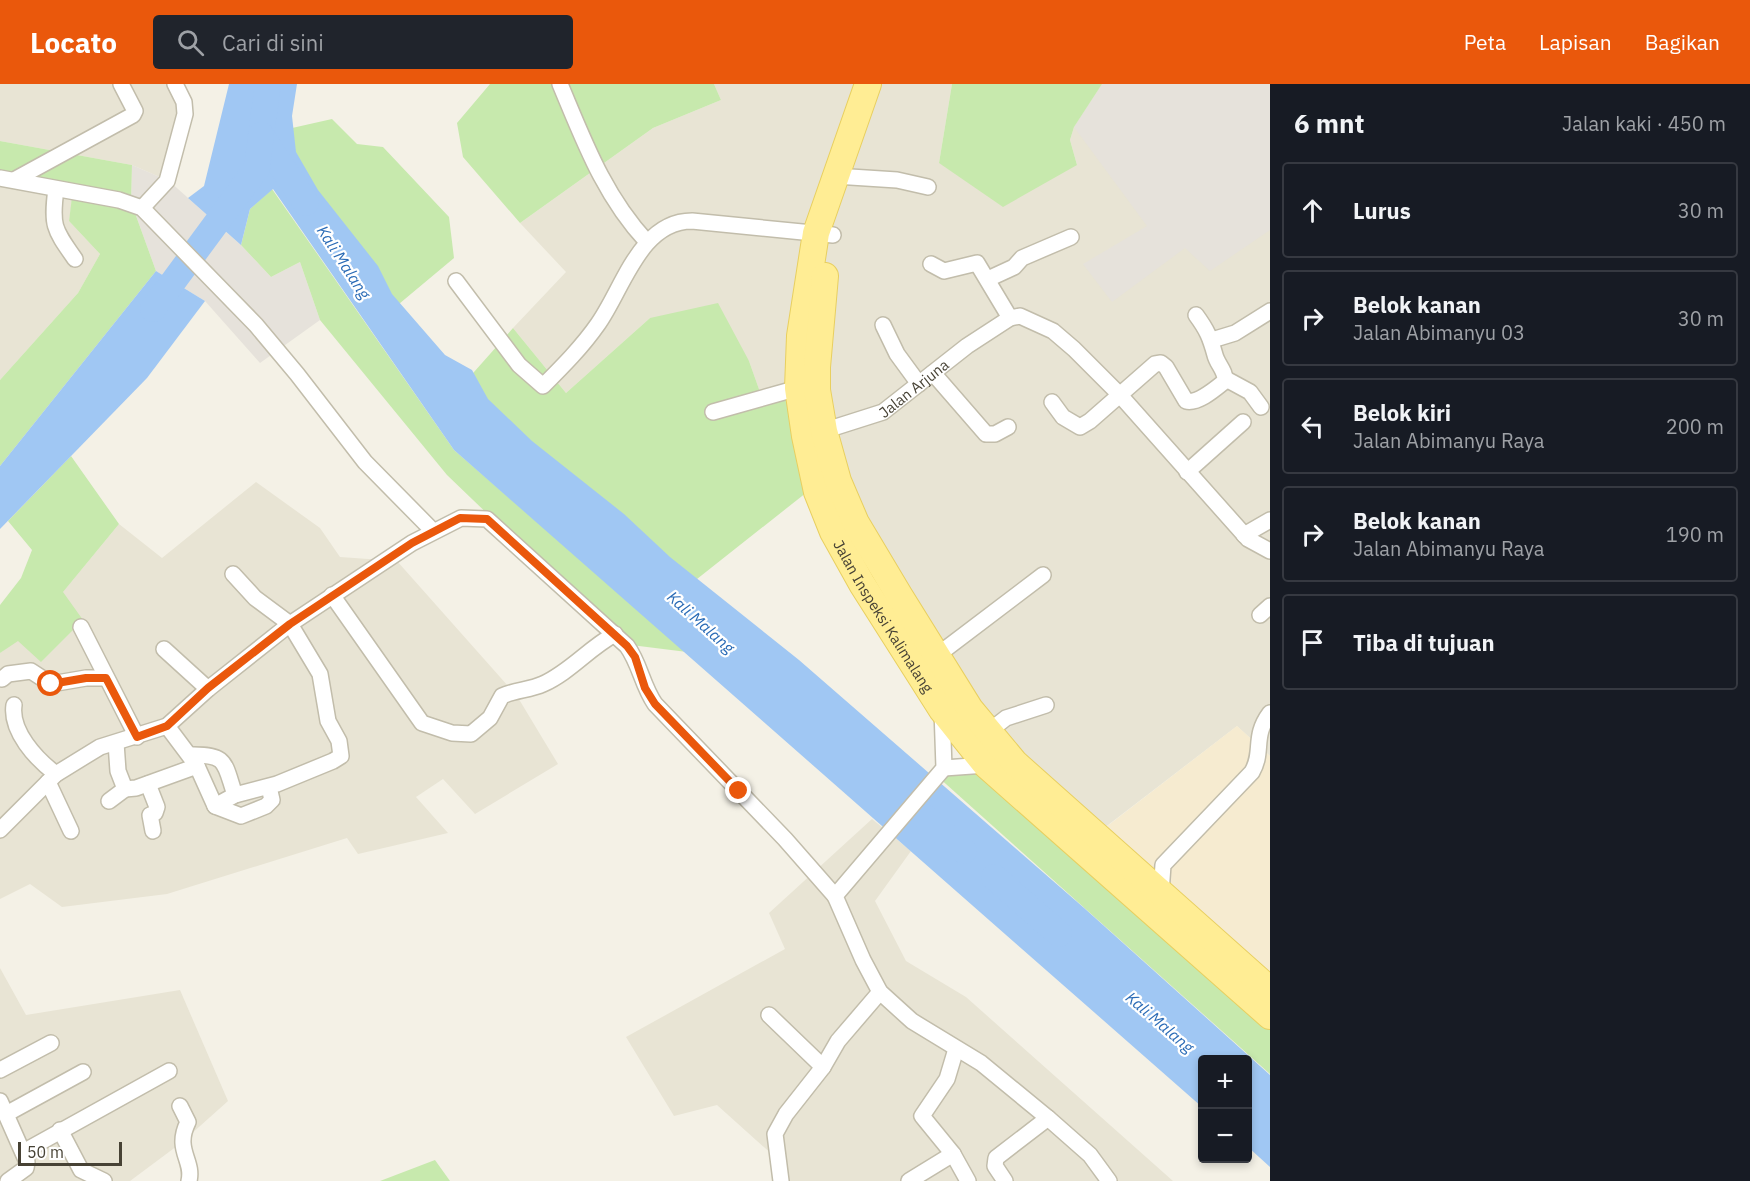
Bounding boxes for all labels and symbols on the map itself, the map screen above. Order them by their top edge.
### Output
water label: Kali Malang [313,222,376,303]
street label: Jalan Arjuna [875,355,952,421]
street label: Jalan Inspeksi Kalimalang [830,536,938,696]
water label: Kali Malang [663,587,739,658]
route start [37,670,63,696]
route end [725,777,751,803]
water label: Kali Malang [1122,987,1199,1057]
scale bar [18,1139,122,1166]

